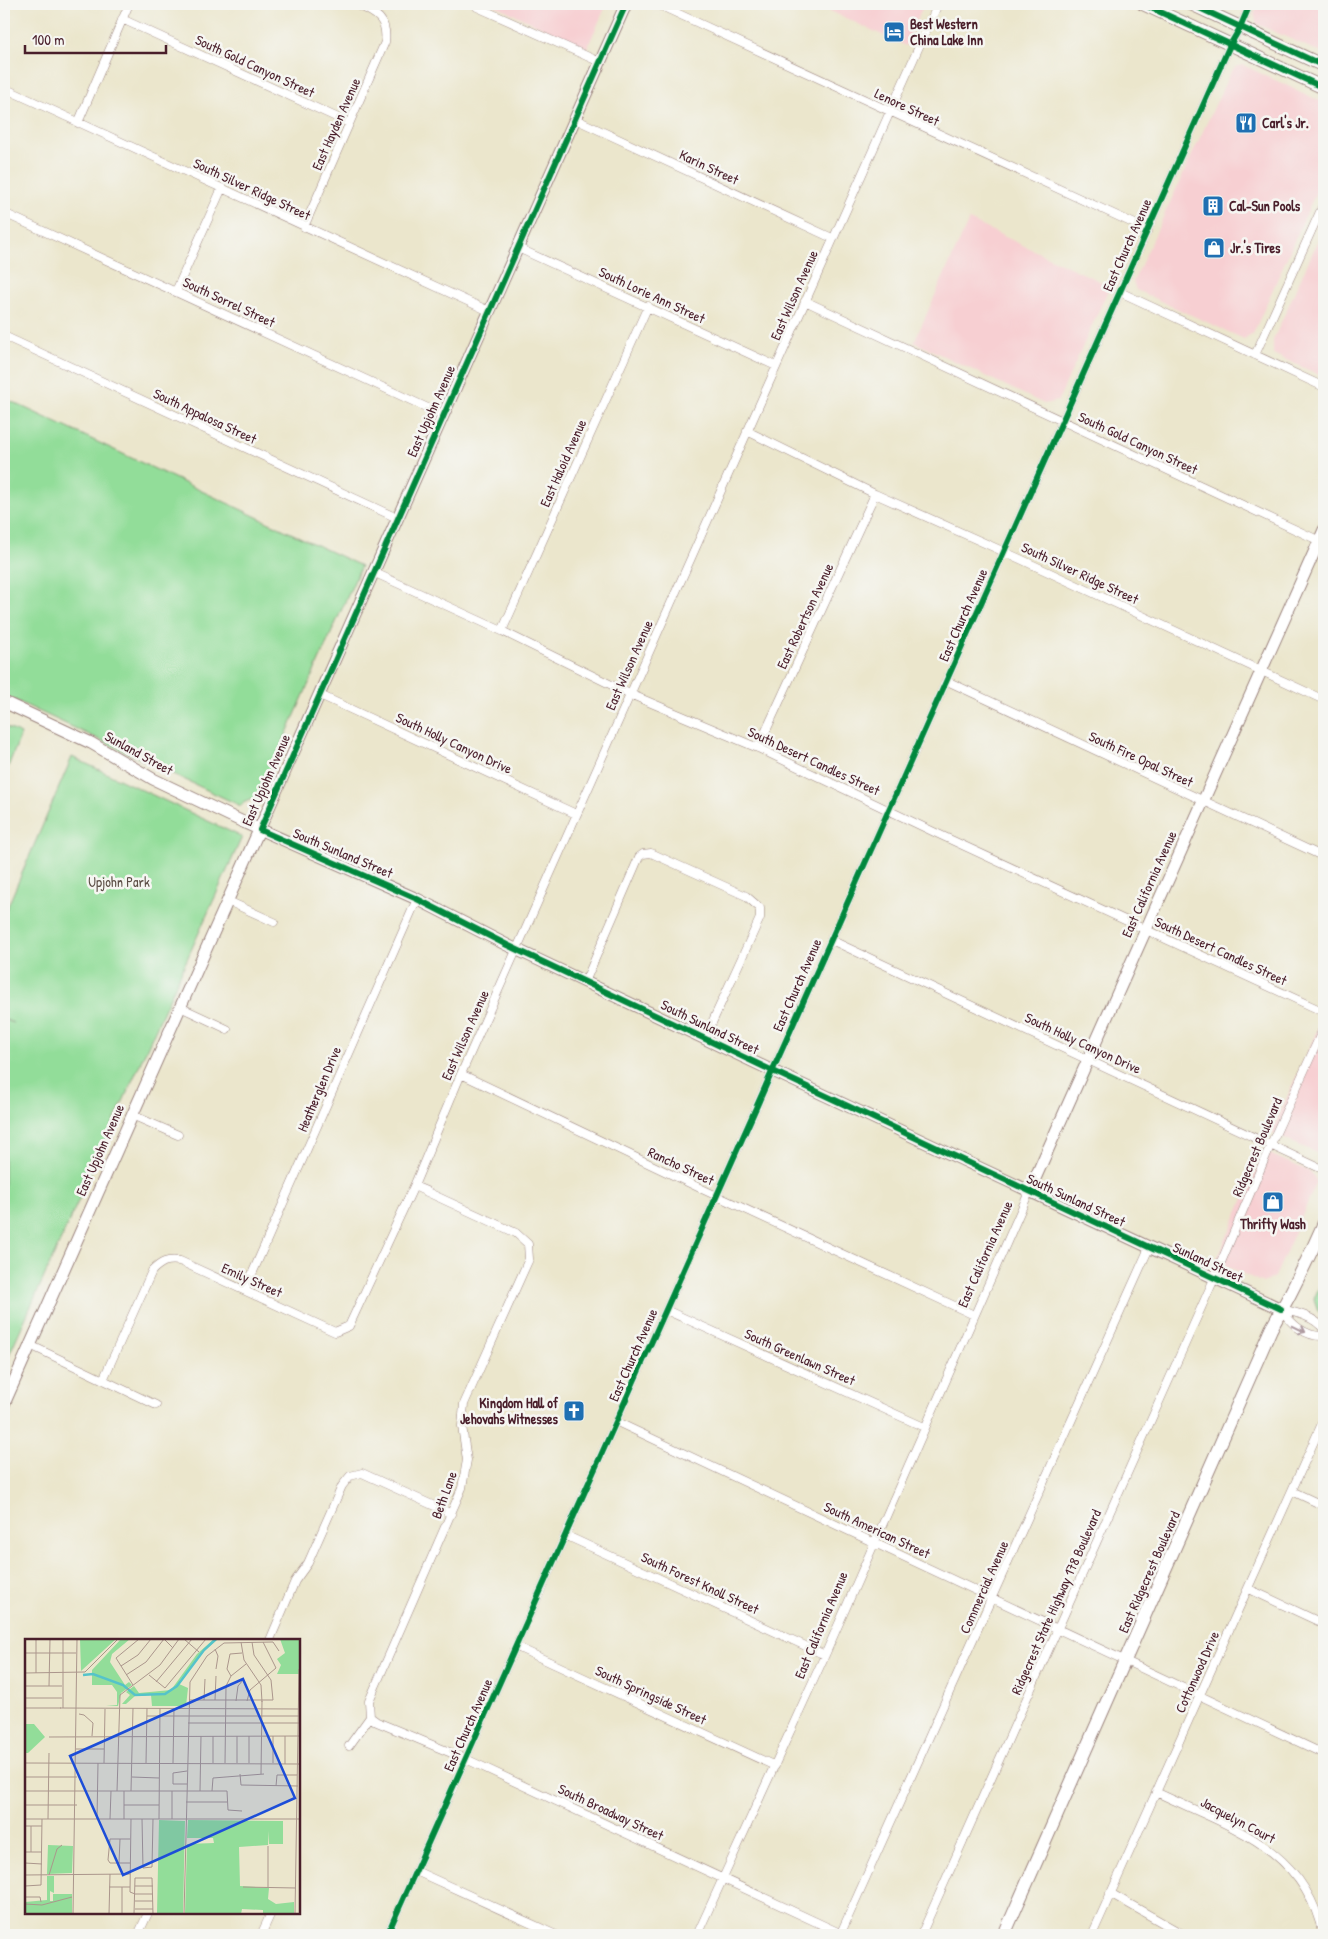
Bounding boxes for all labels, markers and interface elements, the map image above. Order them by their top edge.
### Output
place label: Best Western China Lake Inn [910,14,983,49]
hotel icon: Best Western China Lake Inn [882,20,906,44]
scale bar [25,22,166,54]
text: 100 m [32,29,65,50]
street label: South Gold Canyon Street [192,30,318,103]
street label: East Hayden Avenue [307,74,365,173]
street label: Lenore Street [872,83,943,130]
restaurant icon: Carl's Jr. [1234,111,1258,135]
place label: Carl's Jr. [1262,113,1309,132]
street label: Karin Street [676,145,742,189]
street label: South Silver Ridge Street [190,153,314,225]
building icon: Cal-Sun Pools [1201,194,1225,218]
street label: East Church Avenue [1098,195,1156,294]
place label: Cal-Sun Pools [1229,196,1301,215]
shop icon: Jr.'s Tires [1202,236,1226,260]
place label: Jr.'s Tires [1230,238,1281,257]
street label: East Wilson Avenue [765,246,822,343]
street label: South Lorie Ann Street [596,262,709,328]
street label: South Sorrel Street [180,272,278,331]
street label: East Upjohn Avenue [402,361,460,460]
street label: South Appalosa Street [150,383,260,449]
street label: South Gold Canyon Street [1075,407,1201,480]
street label: East Haloid Avenue [535,416,590,510]
street label: South Silver Ridge Street [1018,537,1142,609]
street label: East Robertson Avenue [772,559,838,672]
street label: East Church Avenue [934,565,992,664]
street label: East Wilson Avenue [600,616,657,713]
street label: South Holly Canyon Drive [393,707,516,779]
street label: South Desert Candles Street [745,722,883,800]
street label: Sunland Street [102,726,177,779]
street label: South Fire Opal Street [1086,726,1197,792]
street label: East Upjohn Avenue [237,730,295,829]
street label: South Sunland Street [290,823,396,882]
street label: East California Avenue [1117,827,1181,940]
park label: Upjohn Park [88,872,150,892]
street label: South Desert Candles Street [1152,912,1290,990]
street label: East Church Avenue [768,935,826,1034]
street label: East Wilson Avenue [436,986,493,1083]
street label: South Sunland Street [658,995,763,1059]
street label: South Holly Canyon Drive [1022,1007,1145,1079]
street label: Heatherglen Drive [292,1043,346,1135]
street label: Ridgecrest Boulevard [1227,1094,1287,1200]
street label: East Upjohn Avenue [71,1100,129,1199]
street label: Rancho Street [645,1142,718,1189]
street label: South Sunland Street [1024,1168,1129,1231]
shop icon: Thrifty Wash [1261,1190,1285,1214]
street label: East California Avenue [953,1197,1017,1310]
place label: Thrifty Wash [1239,1214,1306,1235]
street label: Sunland Street [1170,1237,1246,1286]
street label: Emily Street [219,1258,286,1302]
street label: East Church Avenue [604,1305,662,1404]
street label: South Greenlawn Street [742,1324,859,1389]
one-way arrow [1291,1324,1306,1334]
place label: Kingdom Hall of Jehovahs Witnesses [460,1393,559,1428]
church icon: Kingdom Hall of Jehovahs Witnesses [562,1399,586,1423]
street label: Beth Lane [426,1468,461,1521]
street label: South American Street [821,1497,934,1563]
street label: Ridgecrest State Highway 178 Boulevard [1006,1506,1106,1698]
street label: East Ridgecrest Boulevard [1113,1507,1185,1636]
street label: Commercial Avenue [955,1537,1013,1636]
street label: South Forest Knoll Street [638,1547,762,1618]
street label: East California Avenue [789,1568,852,1681]
street label: Cottonwood Drive [1170,1627,1223,1716]
inset map [25,1639,300,1914]
street label: South Springside Street [592,1660,710,1730]
street label: East Church Avenue [439,1675,497,1774]
street label: South Broadway Street [555,1779,667,1845]
street label: Jacquelyn Court [1197,1792,1279,1848]

